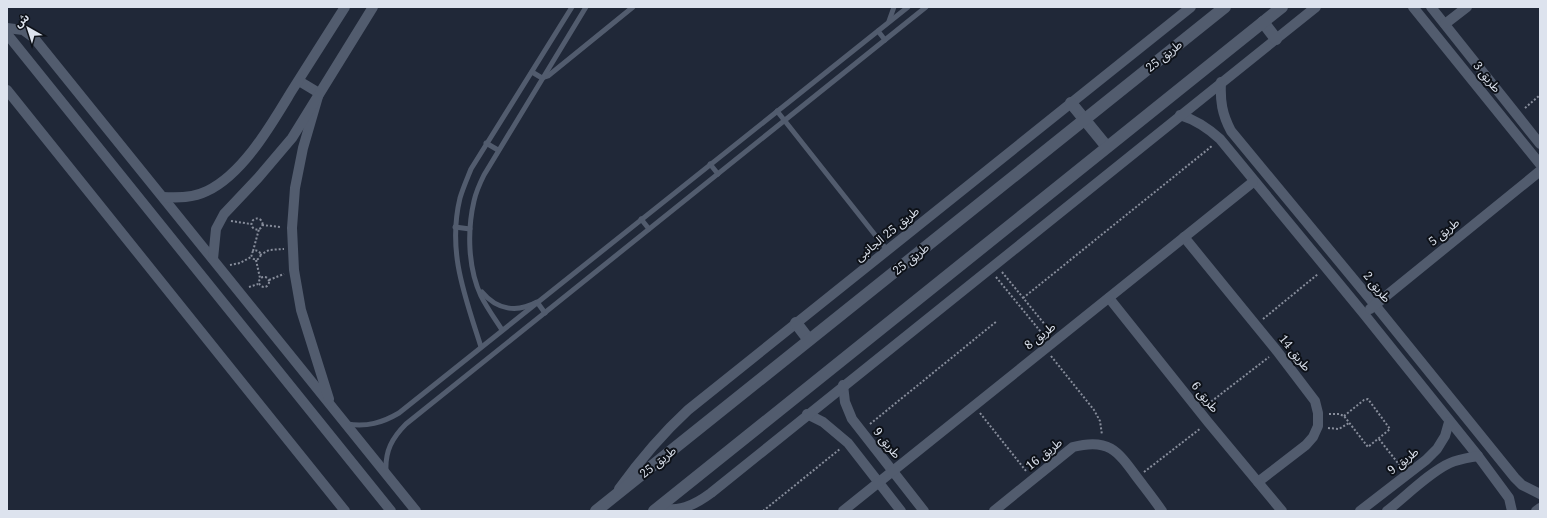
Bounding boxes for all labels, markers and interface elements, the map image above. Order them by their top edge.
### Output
north arrow [8,8,48,48]
text: ش [11,9,32,30]
street label: طريق 25 [1142,36,1185,76]
street label: طريق 3 [1470,57,1505,96]
street label: طريق 25 الجانبى [852,204,922,264]
street label: طريق 5 [1424,214,1463,249]
street label: طريق 25 [890,240,932,278]
street label: طريق 2 [1360,267,1395,306]
street label: طريق 8 [1020,318,1059,353]
street label: طريق 14 [1275,331,1315,374]
street label: طريق 6 [1188,377,1223,416]
street label: طريق 9 [870,423,905,462]
street label: طريق 16 [1022,434,1065,474]
street label: طريق 25 [636,442,679,482]
street label: طريق 9 [1383,443,1422,478]

